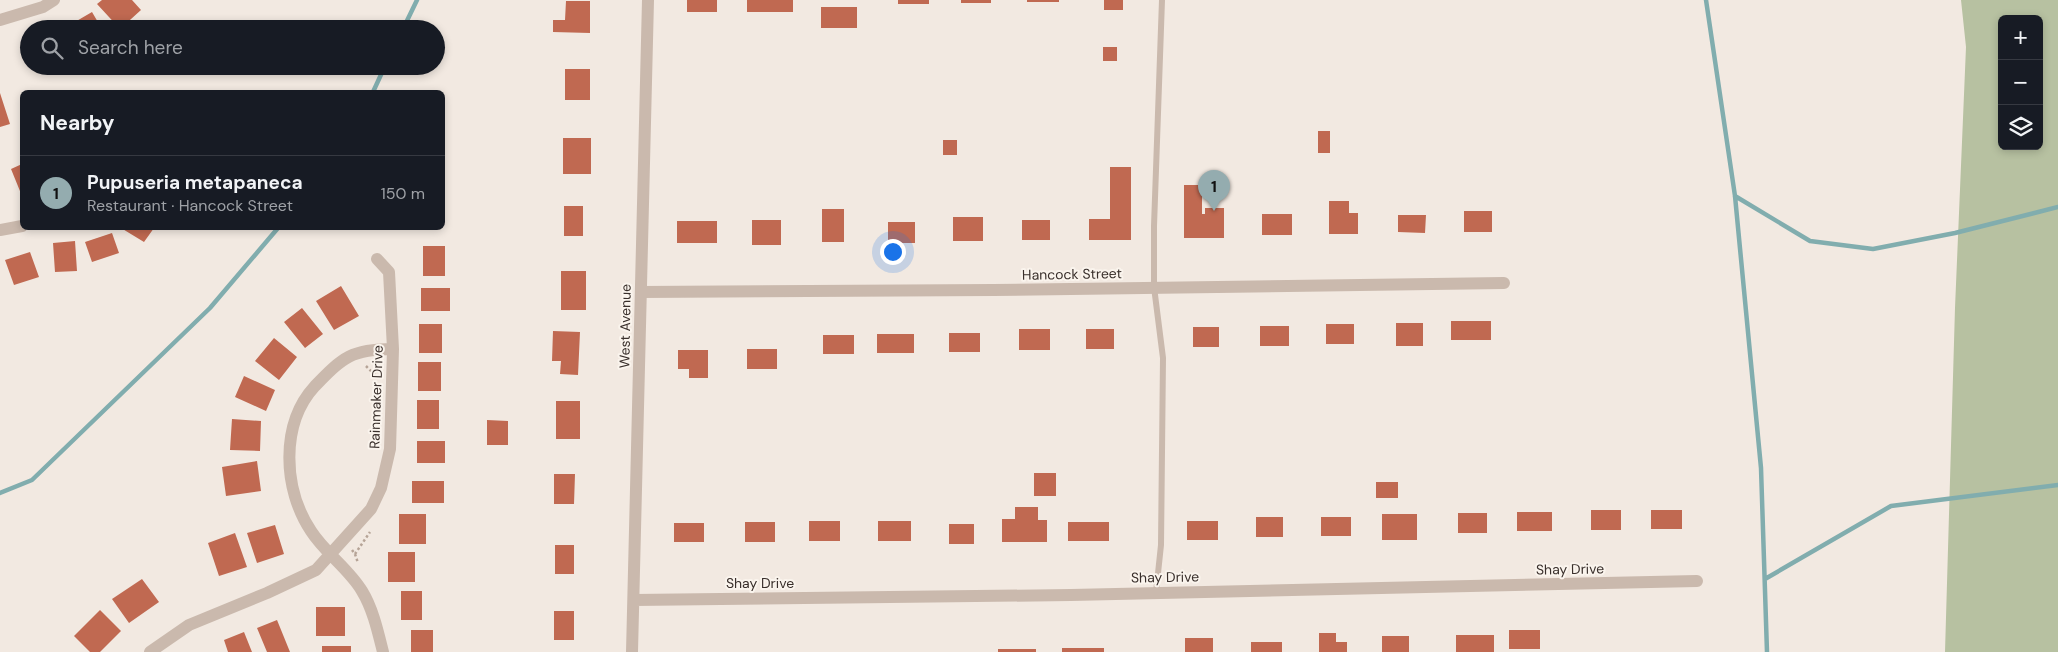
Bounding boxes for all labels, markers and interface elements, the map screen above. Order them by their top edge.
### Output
map controls [1998,15,2043,150]
button: + [1998,15,2043,60]
search box [20,20,445,75]
icon: search [38,34,66,62]
text: Search here [78,35,183,60]
button: − [1998,60,2043,105]
button: layers [1998,105,2043,150]
text: Nearby [40,109,114,137]
text: Pupuseria metapaneca [87,170,303,195]
pin: 1 [1198,170,1230,211]
text: 1 [53,183,59,204]
text: 150 m [381,183,425,204]
text: Restaurant · Hancock Street [87,195,293,216]
your location [880,239,906,265]
street label: Hancock Street [1022,264,1122,284]
street label: West Avenue [615,284,635,368]
street label: Rainmaker Drive [365,345,387,449]
street label: Shay Drive [1536,559,1604,579]
street label: Shay Drive [1131,567,1199,587]
street label: Shay Drive [726,574,794,592]

